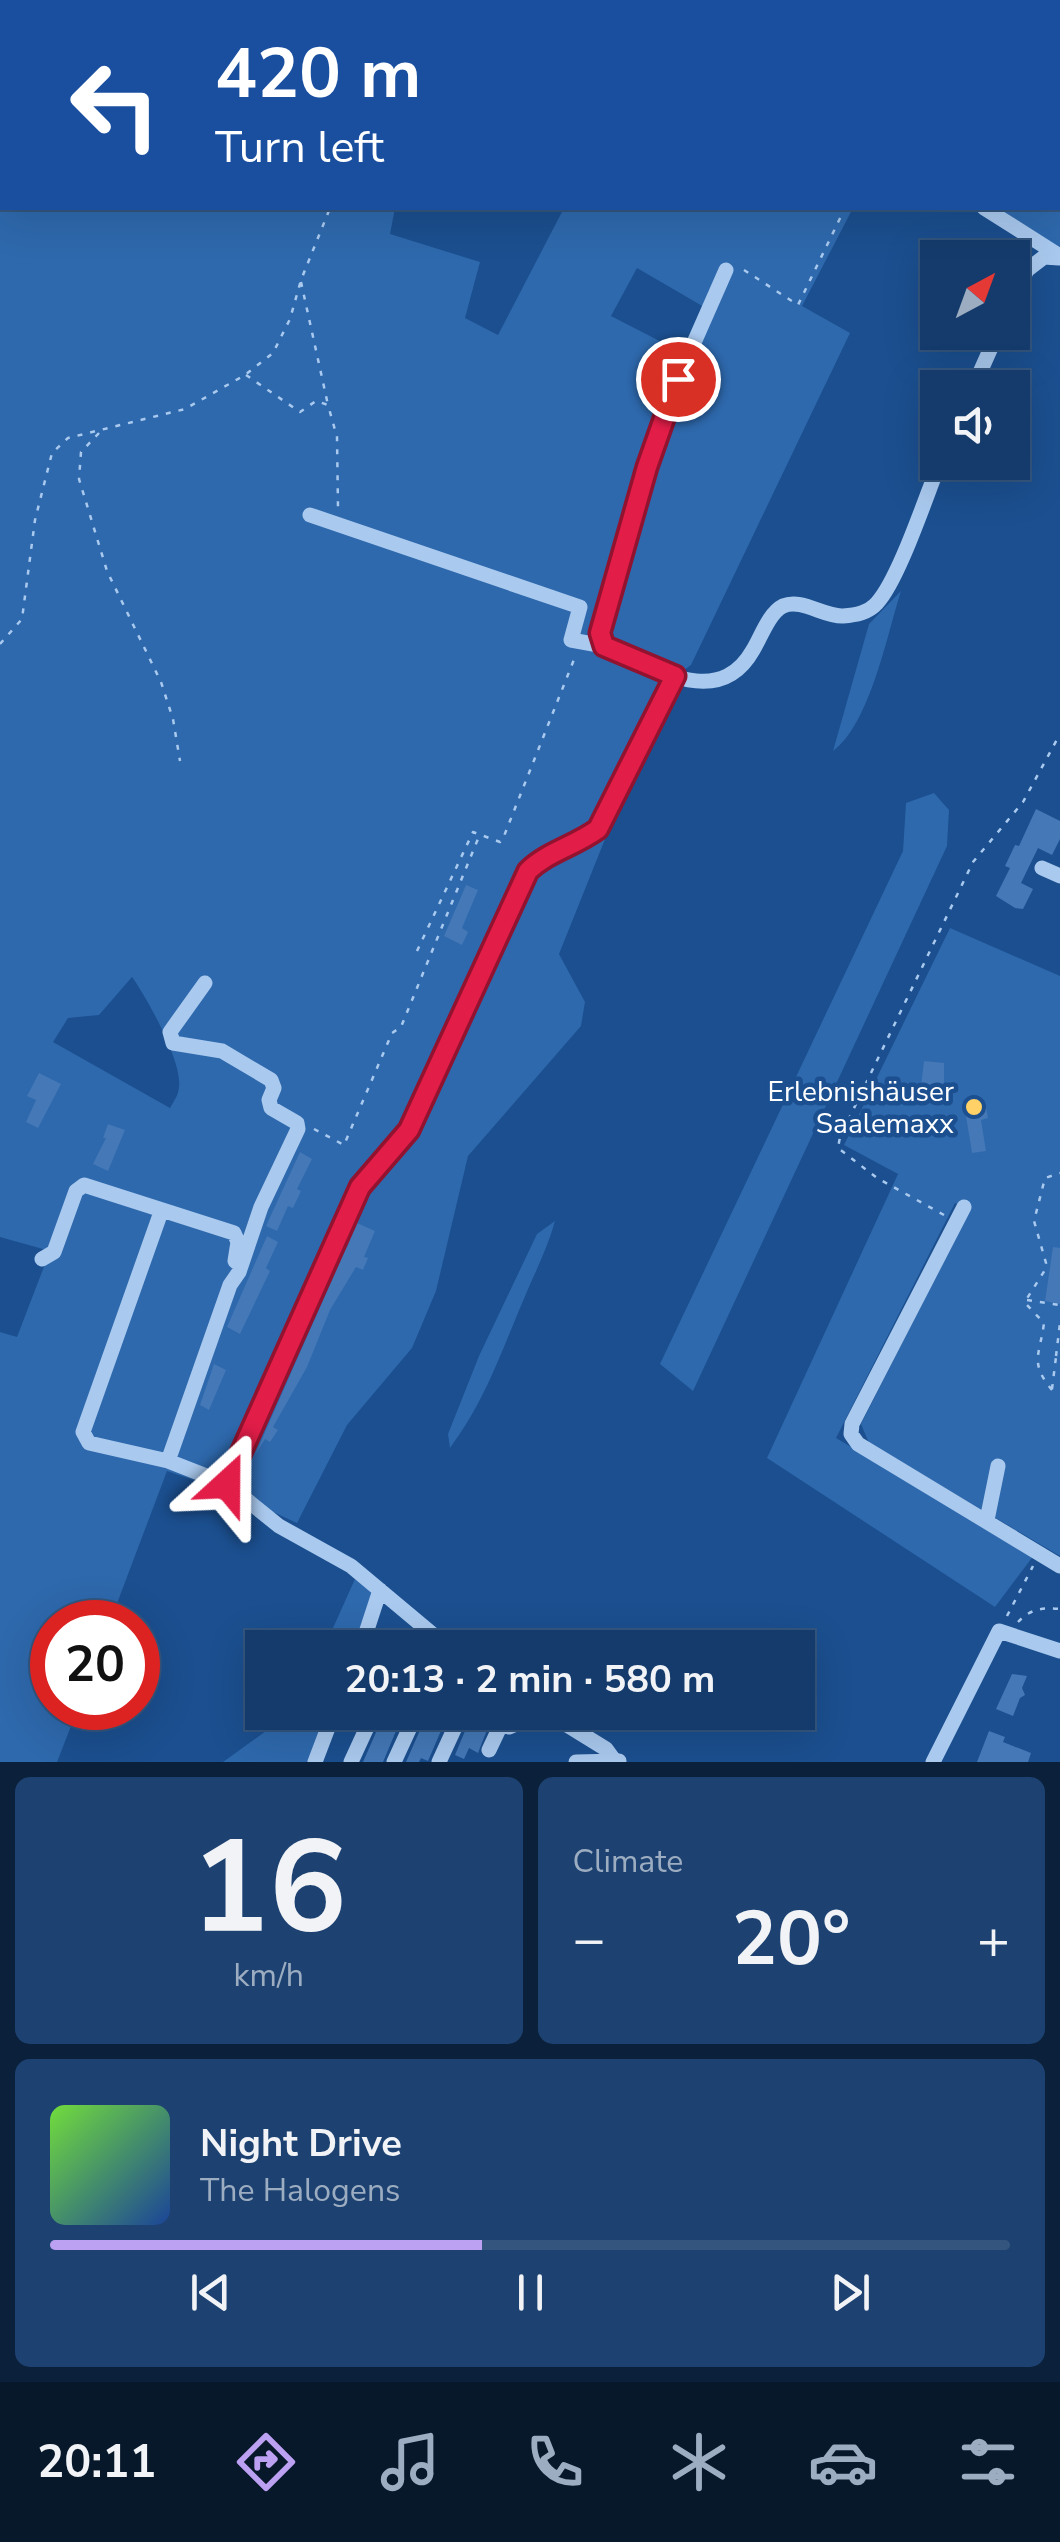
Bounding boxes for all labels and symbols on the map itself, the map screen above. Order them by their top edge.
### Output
north arrow [920,240,1030,350]
pin [636,337,721,422]
place label: Erlebnishäuser Saalemaxx [768,1073,954,1143]
marker: Erlebnishäuser Saalemaxx [963,1096,985,1118]
position arrow [175,1432,279,1536]
speed limit sign: 20 [30,1600,160,1730]

